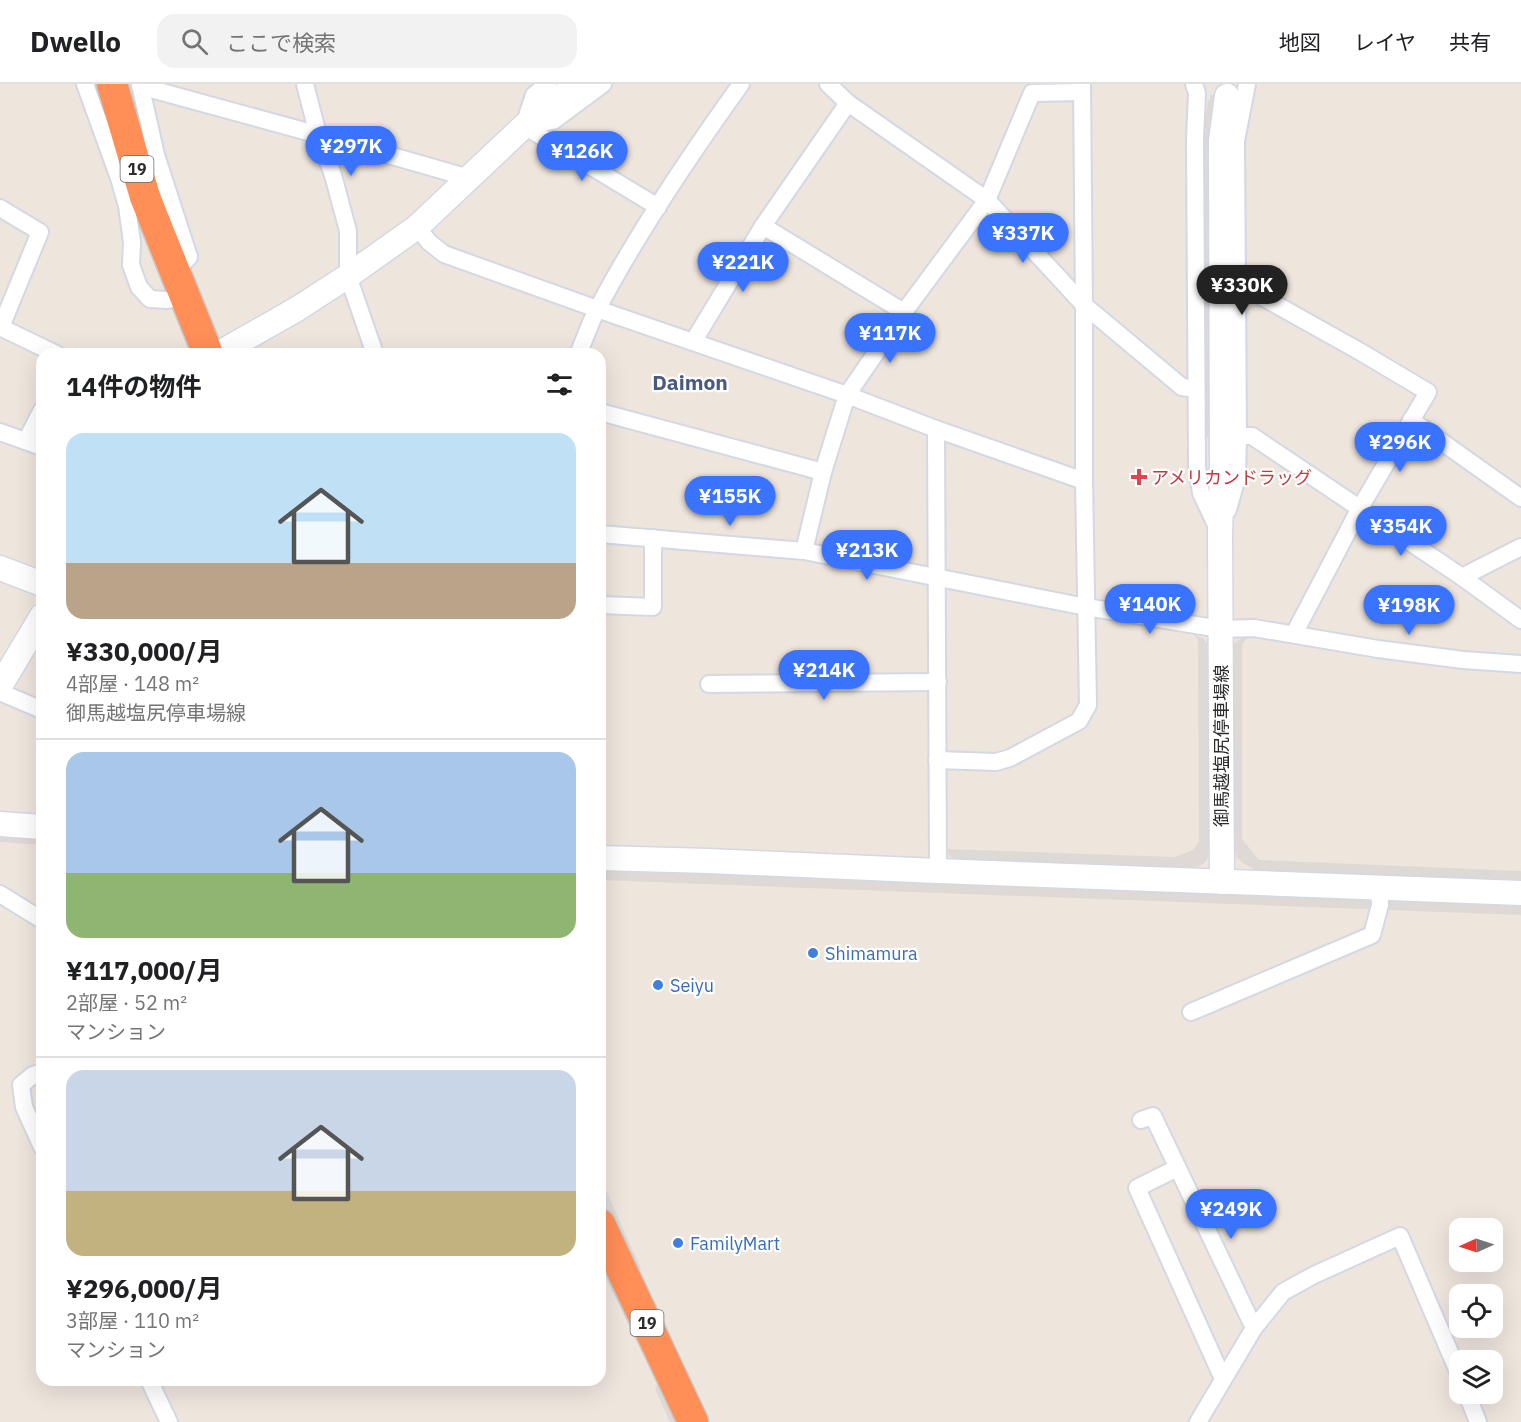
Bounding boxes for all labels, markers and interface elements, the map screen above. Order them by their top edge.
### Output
search box [157,14,577,68]
text: Dwello [30,23,121,60]
icon: search [178,25,211,58]
text: ここで検索 [226,28,336,57]
text: 地図 [1279,28,1321,56]
text: レイヤ [1354,28,1416,56]
text: 共有 [1449,28,1491,56]
pin: ¥297K [309,126,393,177]
pin: ¥126K [540,131,624,182]
text: ¥297K [320,132,382,159]
text: ¥126K [551,137,613,164]
road number: 19 [120,156,154,182]
pin: ¥337K [981,213,1065,264]
text: ¥337K [992,219,1054,246]
pin: ¥221K [701,242,785,293]
text: ¥221K [712,248,774,275]
pin: ¥330K [1200,265,1284,316]
text: ¥330K [1211,271,1273,298]
pin: ¥117K [848,313,932,364]
text: ¥117K [859,319,921,346]
icon: filters [543,368,576,401]
district label: Daimon [652,368,728,396]
text: 14件の物件 [66,369,201,403]
pin: ¥296K [1358,422,1442,473]
text: ¥296K [1369,428,1431,455]
place label: アメリカンドラッグ [1151,466,1312,489]
marker: アメリカンドラッグ [1132,470,1146,484]
icon: home [267,472,375,580]
pin: ¥155K [688,476,772,527]
text: ¥155K [699,482,761,509]
pin: ¥354K [1359,506,1443,557]
text: ¥354K [1370,512,1432,539]
pin: ¥213K [825,530,909,581]
text: ¥213K [836,536,898,563]
pin: ¥140K [1108,584,1192,635]
pin: ¥198K [1367,585,1451,636]
text: ¥140K [1119,590,1181,617]
text: ¥198K [1378,591,1440,618]
text: ¥330,000/月 [66,634,223,668]
pin: ¥214K [782,650,866,701]
text: ¥214K [793,656,855,683]
street label: 御馬越塩尻停車場線 [1210,665,1233,827]
text: 4部屋 · 148 m² [66,670,199,697]
text: 御馬越塩尻停車場線 [66,699,246,726]
icon: home [267,791,375,899]
place label: Shimamura [825,942,918,965]
marker: Shimamura [806,946,820,960]
text: ¥117,000/月 [66,953,223,987]
place label: Seiyu [670,974,714,997]
marker: Seiyu [651,978,665,992]
text: 2部屋 · 52 m² [66,989,187,1016]
text: マンション [66,1018,166,1045]
icon: home [267,1109,375,1217]
pin: ¥249K [1189,1189,1273,1240]
text: ¥249K [1200,1195,1262,1222]
north arrow [1449,1218,1503,1272]
map controls [1449,1218,1503,1404]
place label: FamilyMart [690,1232,780,1255]
marker: FamilyMart [671,1236,685,1250]
text: ¥296,000/月 [66,1271,223,1305]
button: locate [1449,1284,1503,1338]
text: 3部屋 · 110 m² [66,1307,199,1334]
road number: 19 [630,1310,664,1336]
text: マンション [66,1336,166,1363]
button: layers [1449,1350,1503,1404]

